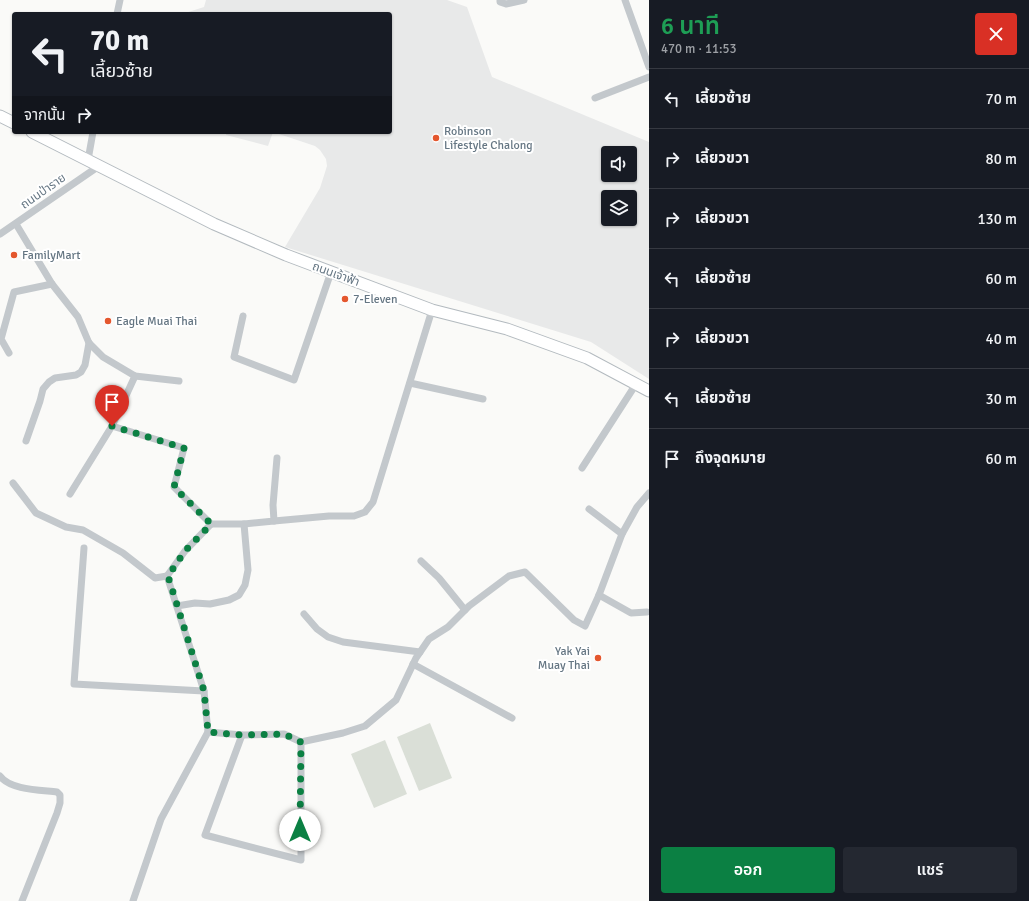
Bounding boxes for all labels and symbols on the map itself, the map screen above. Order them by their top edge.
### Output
place label: Robinson Lifestyle Chalong [444,124,533,153]
marker: Robinson Lifestyle Chalong [431,133,441,143]
street label: ถนนป่าราย [18,170,69,212]
place label: FamilyMart [22,248,80,263]
marker: FamilyMart [9,250,19,260]
street label: ถนนเจ้าฟ้า [310,259,362,290]
place label: 7-Eleven [353,292,398,307]
marker: 7-Eleven [340,294,350,304]
place label: Eagle Muai Thai [116,314,197,329]
marker: Eagle Muai Thai [103,316,113,326]
pin [95,385,129,426]
place label: Yak Yai Muay Thai [538,644,590,673]
marker: Yak Yai Muay Thai [593,653,603,663]
position arrow [279,809,321,851]

